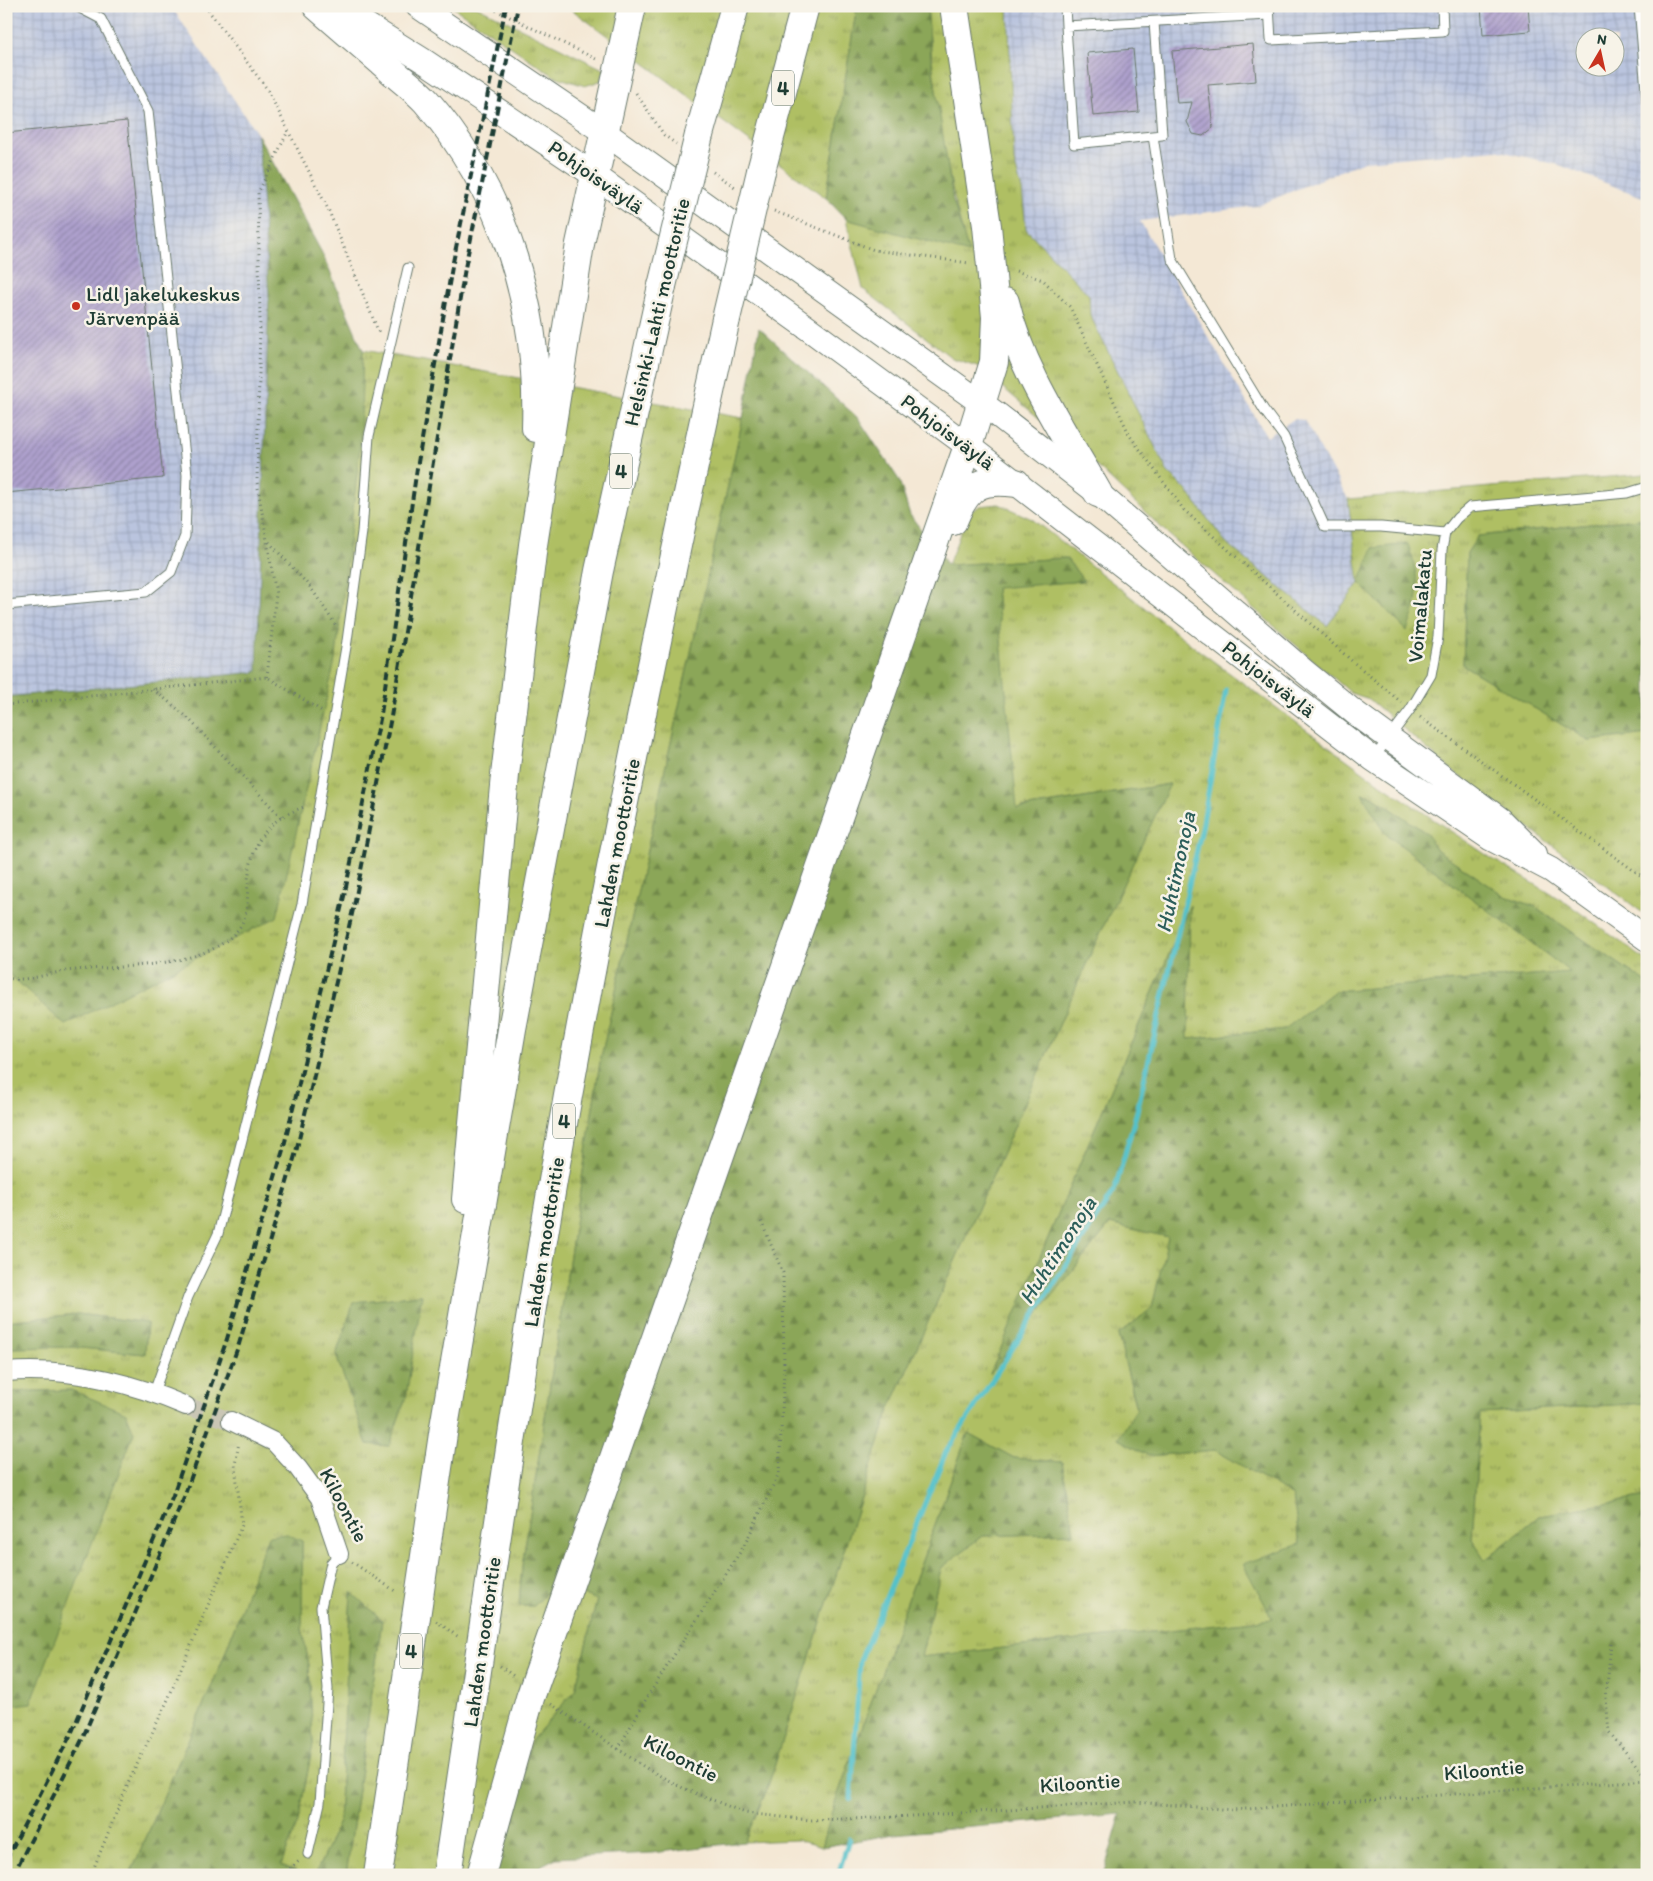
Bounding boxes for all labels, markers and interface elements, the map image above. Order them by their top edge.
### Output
north arrow [1576,28,1626,78]
text: N [1596,31,1608,49]
road number: 4 [772,70,794,106]
street label: Pohjoisväylä [544,134,649,219]
street label: Helsinki-Lahti moottoritie [618,195,695,428]
place label: Lidl jakelukeskus Järvenpää [86,281,240,330]
marker: Lidl jakelukeskus Järvenpää [70,300,82,312]
street label: Pohjoisväylä [896,388,1000,475]
road number: 4 [610,454,632,488]
street label: Voimalakatu [1402,548,1437,664]
street label: Pohjoisväylä [1218,634,1321,723]
street label: Lahden moottoritie [588,756,645,930]
water label: Huhtimonoja [1150,808,1202,935]
road number: 4 [553,1104,575,1138]
street label: Lahden moottoritie [518,1155,569,1329]
water label: Huhtimonoja [1013,1191,1103,1309]
street label: Kiloontie [315,1463,374,1546]
street label: Lahden moottoritie [457,1555,506,1729]
road number: 4 [400,1634,422,1668]
street label: Kiloontie [640,1728,723,1787]
street label: Kiloontie [1443,1754,1525,1785]
street label: Kiloontie [1039,1767,1121,1798]

